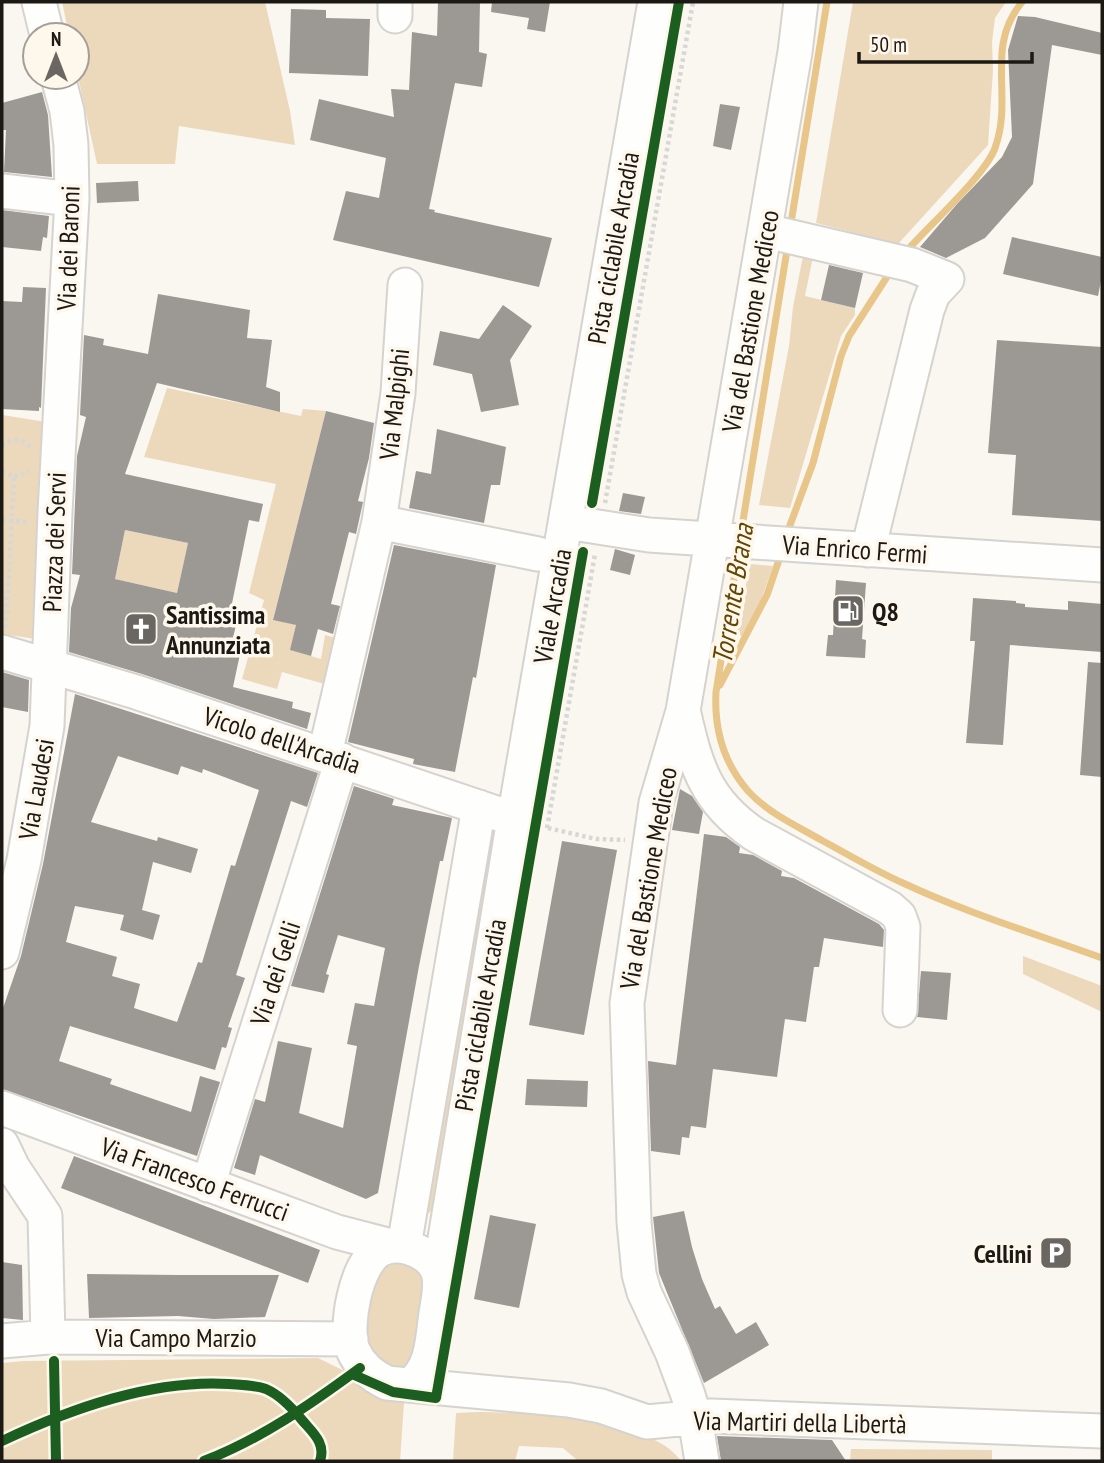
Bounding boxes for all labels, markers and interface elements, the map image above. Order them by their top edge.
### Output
north arrow [21,21,91,91]
scale bar [859,21,1032,65]
text: N [51,27,61,51]
text: 50 m [870,31,907,58]
street label: Pista ciclabile Arcadia [580,149,646,347]
street label: Via dei Baroni [49,185,87,312]
street label: Via del Bastione Mediceo [714,207,786,436]
street label: Via Malpighi [372,347,416,462]
street label: Piazza dei Servi [35,471,73,613]
water label: Torrente Brana [703,519,762,667]
street label: Via Enrico Fermi [780,527,929,571]
street label: Viale Arcadia [525,546,578,667]
fuel station icon: Q8 [829,592,867,630]
place label: Q8 [872,595,899,628]
place label: Santissima Annunziata [165,598,270,661]
church icon: Santissima Annunziata [122,610,160,648]
street label: Vicolo dell'Arcadia [198,699,365,781]
street label: Via Laudesi [11,736,61,843]
street label: Via del Bastione Mediceo [612,764,684,993]
street label: Pista ciclabile Arcadia [447,916,513,1114]
street label: Via dei Gelli [242,917,307,1030]
street label: Via Francesco Ferrucci [95,1129,294,1228]
parking icon: Cellini [1037,1234,1075,1272]
place label: Cellini [974,1237,1032,1270]
street label: Via Campo Marzio [95,1321,256,1354]
street label: Via Martiri della Libertà [692,1404,907,1440]

